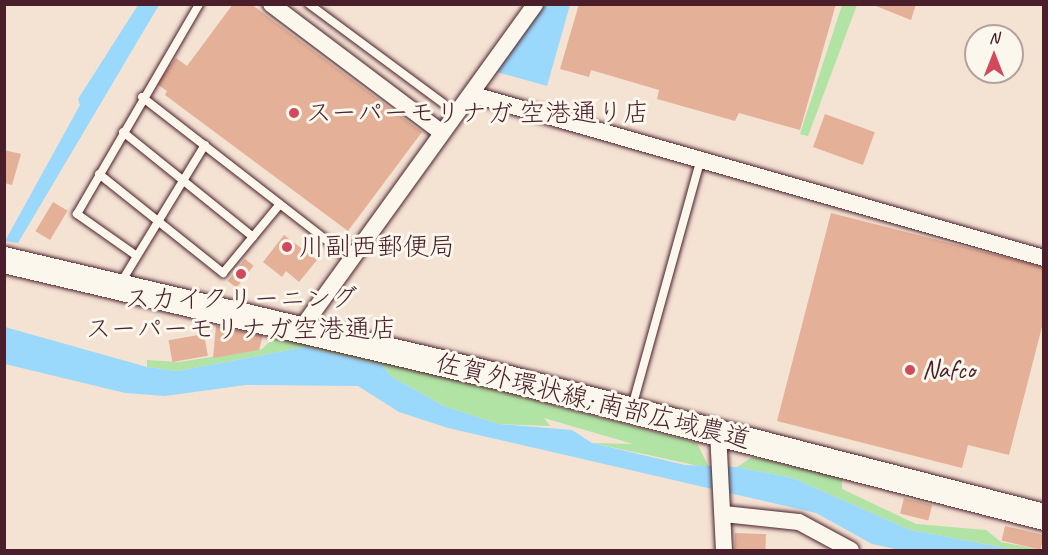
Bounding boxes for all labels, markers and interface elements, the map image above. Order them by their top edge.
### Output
north arrow [964,24,1024,84]
text: N [989,28,999,48]
place label: スーパーモリナガ 空港通り店 [306,97,649,129]
marker: スーパーモリナガ 空港通り店 [287,106,301,120]
place label: 川副西郵便局 [299,231,455,263]
marker: 川副西郵便局 [280,240,294,254]
marker: スカイクリーニング スーパーモリナガ空港通店 [234,267,248,281]
place label: スカイクリーニング スーパーモリナガ空港通店 [86,283,396,344]
street label: 佐賀外環状線; 南部広域農道 [432,347,754,455]
place label: Nafco [922,354,975,386]
marker: Nafco [903,363,917,377]

